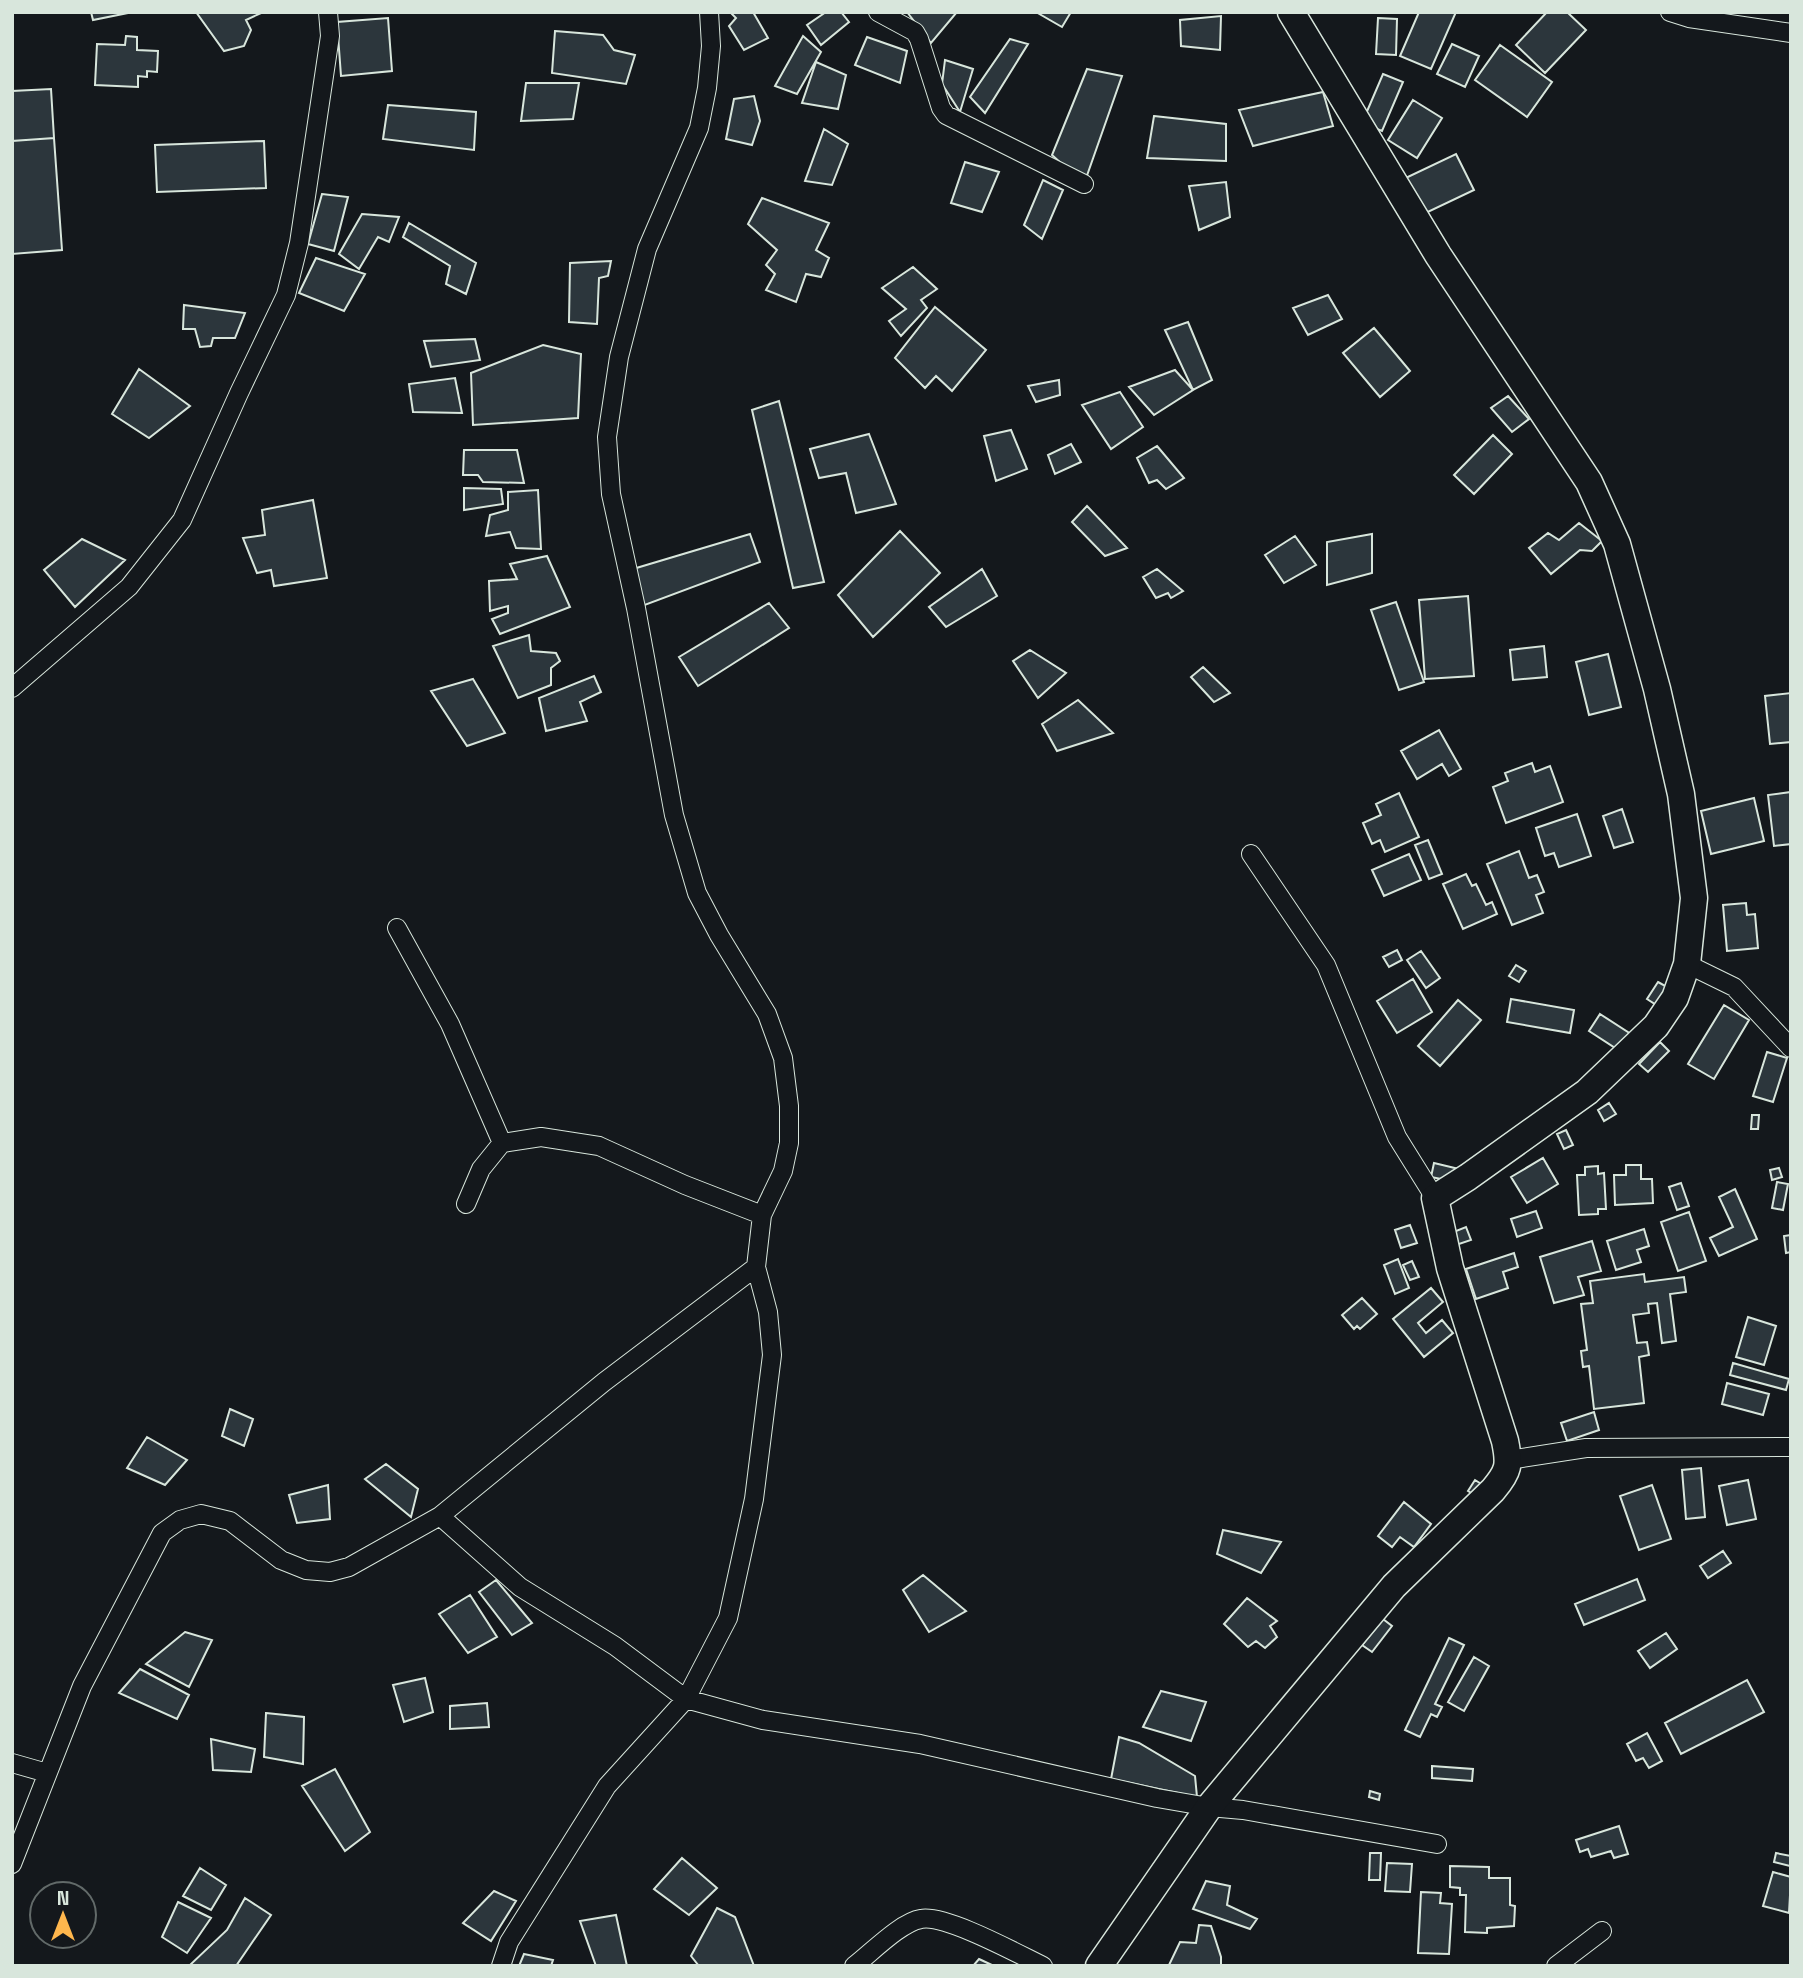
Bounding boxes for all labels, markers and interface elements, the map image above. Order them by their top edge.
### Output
north arrow [28,1880,98,1950]
text: N [57,1886,69,1911]

